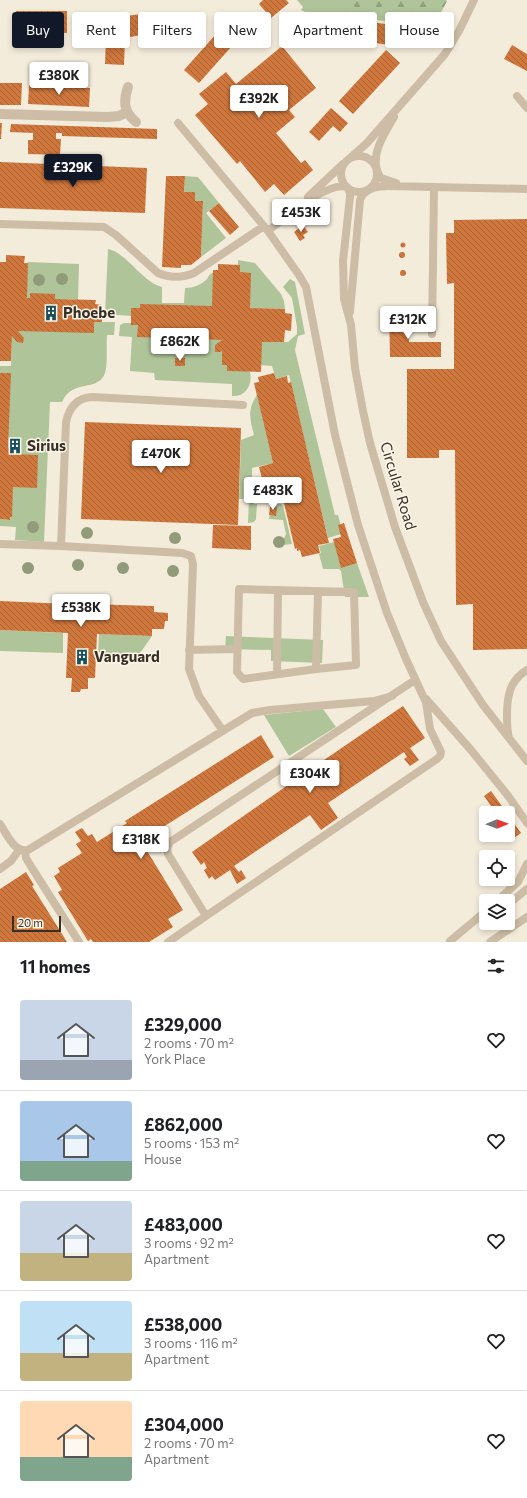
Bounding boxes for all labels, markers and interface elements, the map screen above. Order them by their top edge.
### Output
chip: Buy [12,12,64,48]
chip: Rent [72,12,130,48]
chip: Filters [138,12,206,48]
chip: New [214,12,271,48]
chip: Apartment [279,12,377,48]
chip: House [385,12,454,48]
pin: £380K [31,62,87,96]
text: £380K [38,67,80,83]
pin: £392K [231,85,287,119]
text: £392K [239,90,279,106]
pin: £329K [45,154,101,188]
text: £329K [53,159,93,175]
pin: £453K [273,199,329,233]
text: £453K [281,204,321,220]
place label: Phoebe [63,303,115,321]
building icon: Phoebe [42,304,60,322]
pin: £312K [380,306,436,340]
text: £312K [389,311,427,327]
pin: £862K [152,328,208,362]
text: £862K [160,333,200,349]
place label: Sirius [27,436,66,454]
building icon: Sirius [6,437,24,455]
street label: Circular Road [377,439,421,532]
pin: £470K [133,440,189,474]
text: £470K [141,445,181,461]
pin: £483K [245,477,301,511]
text: £483K [253,482,293,498]
pin: £538K [53,594,109,628]
text: £538K [61,599,101,615]
place label: Vanguard [94,647,160,665]
building icon: Vanguard [73,648,91,666]
pin: £304K [282,760,338,794]
text: £304K [289,765,331,781]
north arrow [479,806,515,842]
map controls [479,806,515,930]
pin: £318K [113,826,169,860]
text: £318K [122,831,160,847]
button: locate [479,850,515,886]
button: layers [479,894,515,930]
scale bar [12,914,61,933]
text: 20 m [18,916,43,929]
icon: filters [485,955,507,977]
text: 11 homes [20,956,90,977]
text: £329,000 [144,1014,222,1035]
icon: home [52,1016,100,1064]
icon: heart [485,1029,507,1051]
text: 2 rooms · 70 m² [144,1035,234,1051]
text: York Place [144,1051,205,1067]
text: £862,000 [144,1114,223,1135]
icon: home [52,1117,100,1165]
icon: heart [485,1130,507,1152]
text: 5 rooms · 153 m² [144,1135,239,1151]
text: House [144,1151,182,1167]
text: £483,000 [144,1214,223,1235]
icon: home [52,1217,100,1265]
icon: heart [485,1230,507,1252]
text: 3 rooms · 92 m² [144,1235,234,1251]
text: Apartment [144,1251,209,1267]
text: £538,000 [144,1314,222,1335]
icon: home [52,1317,100,1365]
icon: heart [485,1330,507,1352]
text: 3 rooms · 116 m² [144,1335,238,1351]
text: Apartment [144,1351,209,1367]
text: £304,000 [144,1414,224,1435]
icon: home [52,1417,100,1465]
icon: heart [485,1430,507,1452]
text: 2 rooms · 70 m² [144,1435,234,1451]
text: Apartment [144,1451,209,1467]

